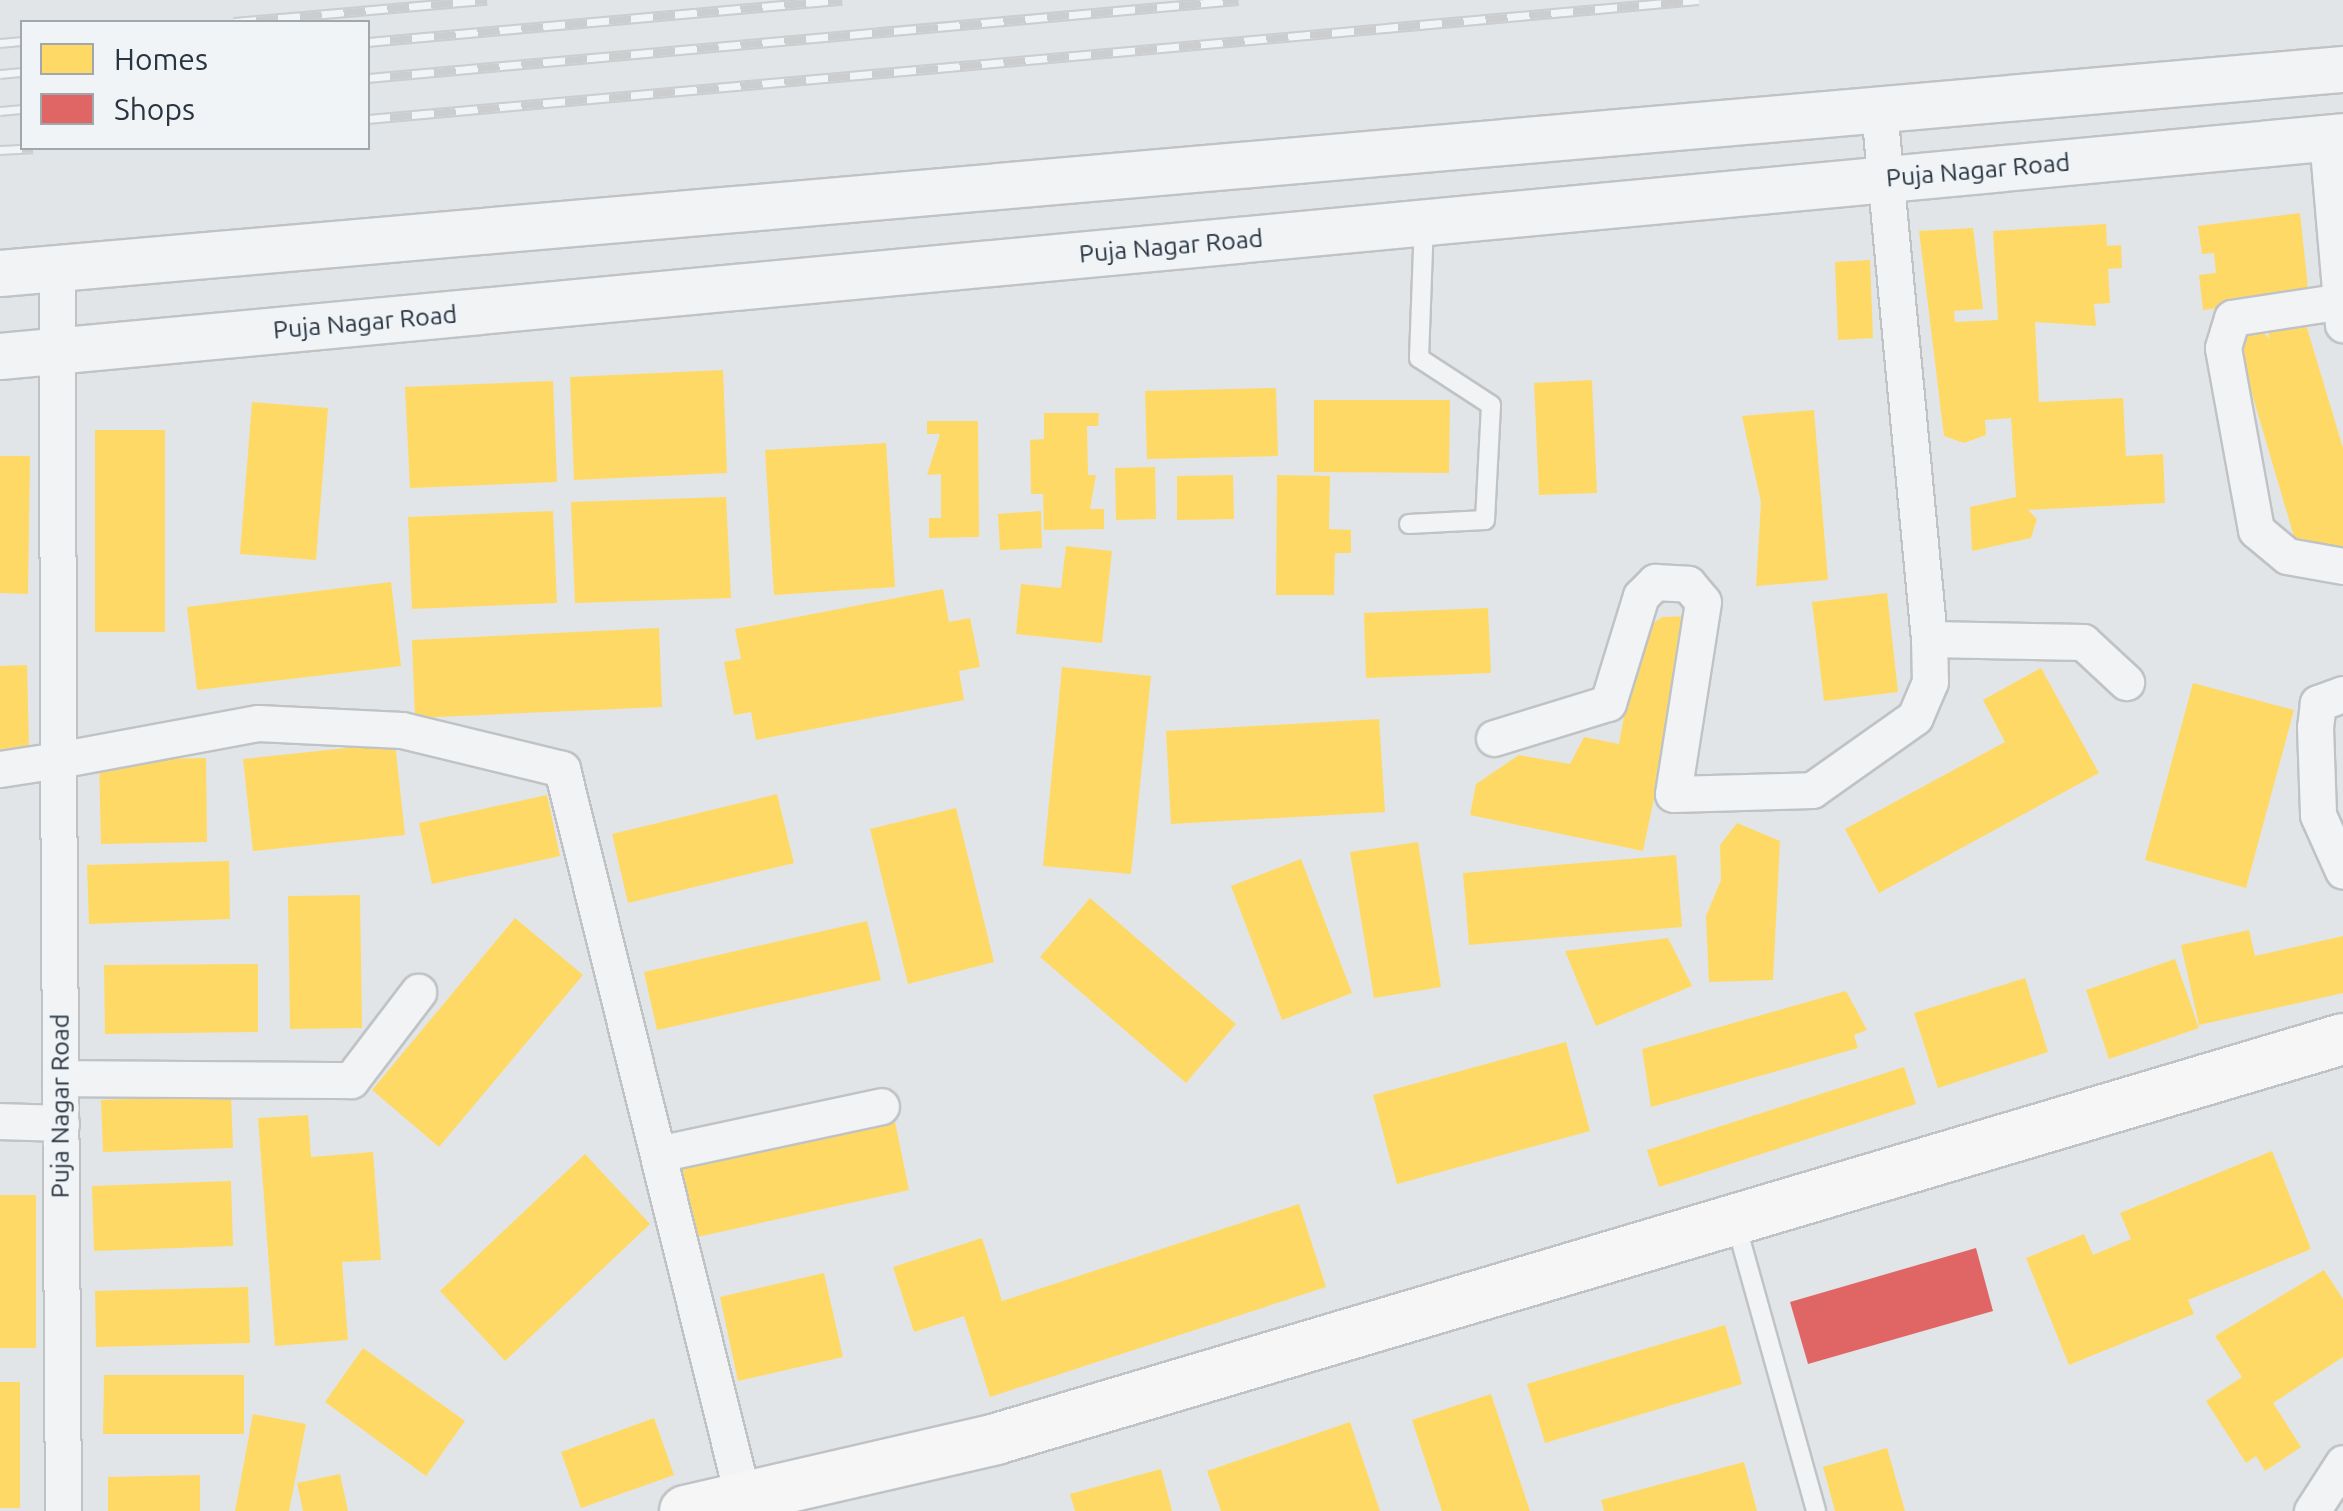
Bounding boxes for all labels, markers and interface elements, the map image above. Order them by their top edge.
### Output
legend [20,20,370,150]
text: Homes [114,42,208,76]
text: Shops [114,92,195,126]
street label: Puja Nagar Road [1885,147,2071,193]
street label: Puja Nagar Road [1078,223,1264,269]
street label: Puja Nagar Road [272,299,458,345]
street label: Puja Nagar Road [45,1014,75,1198]

